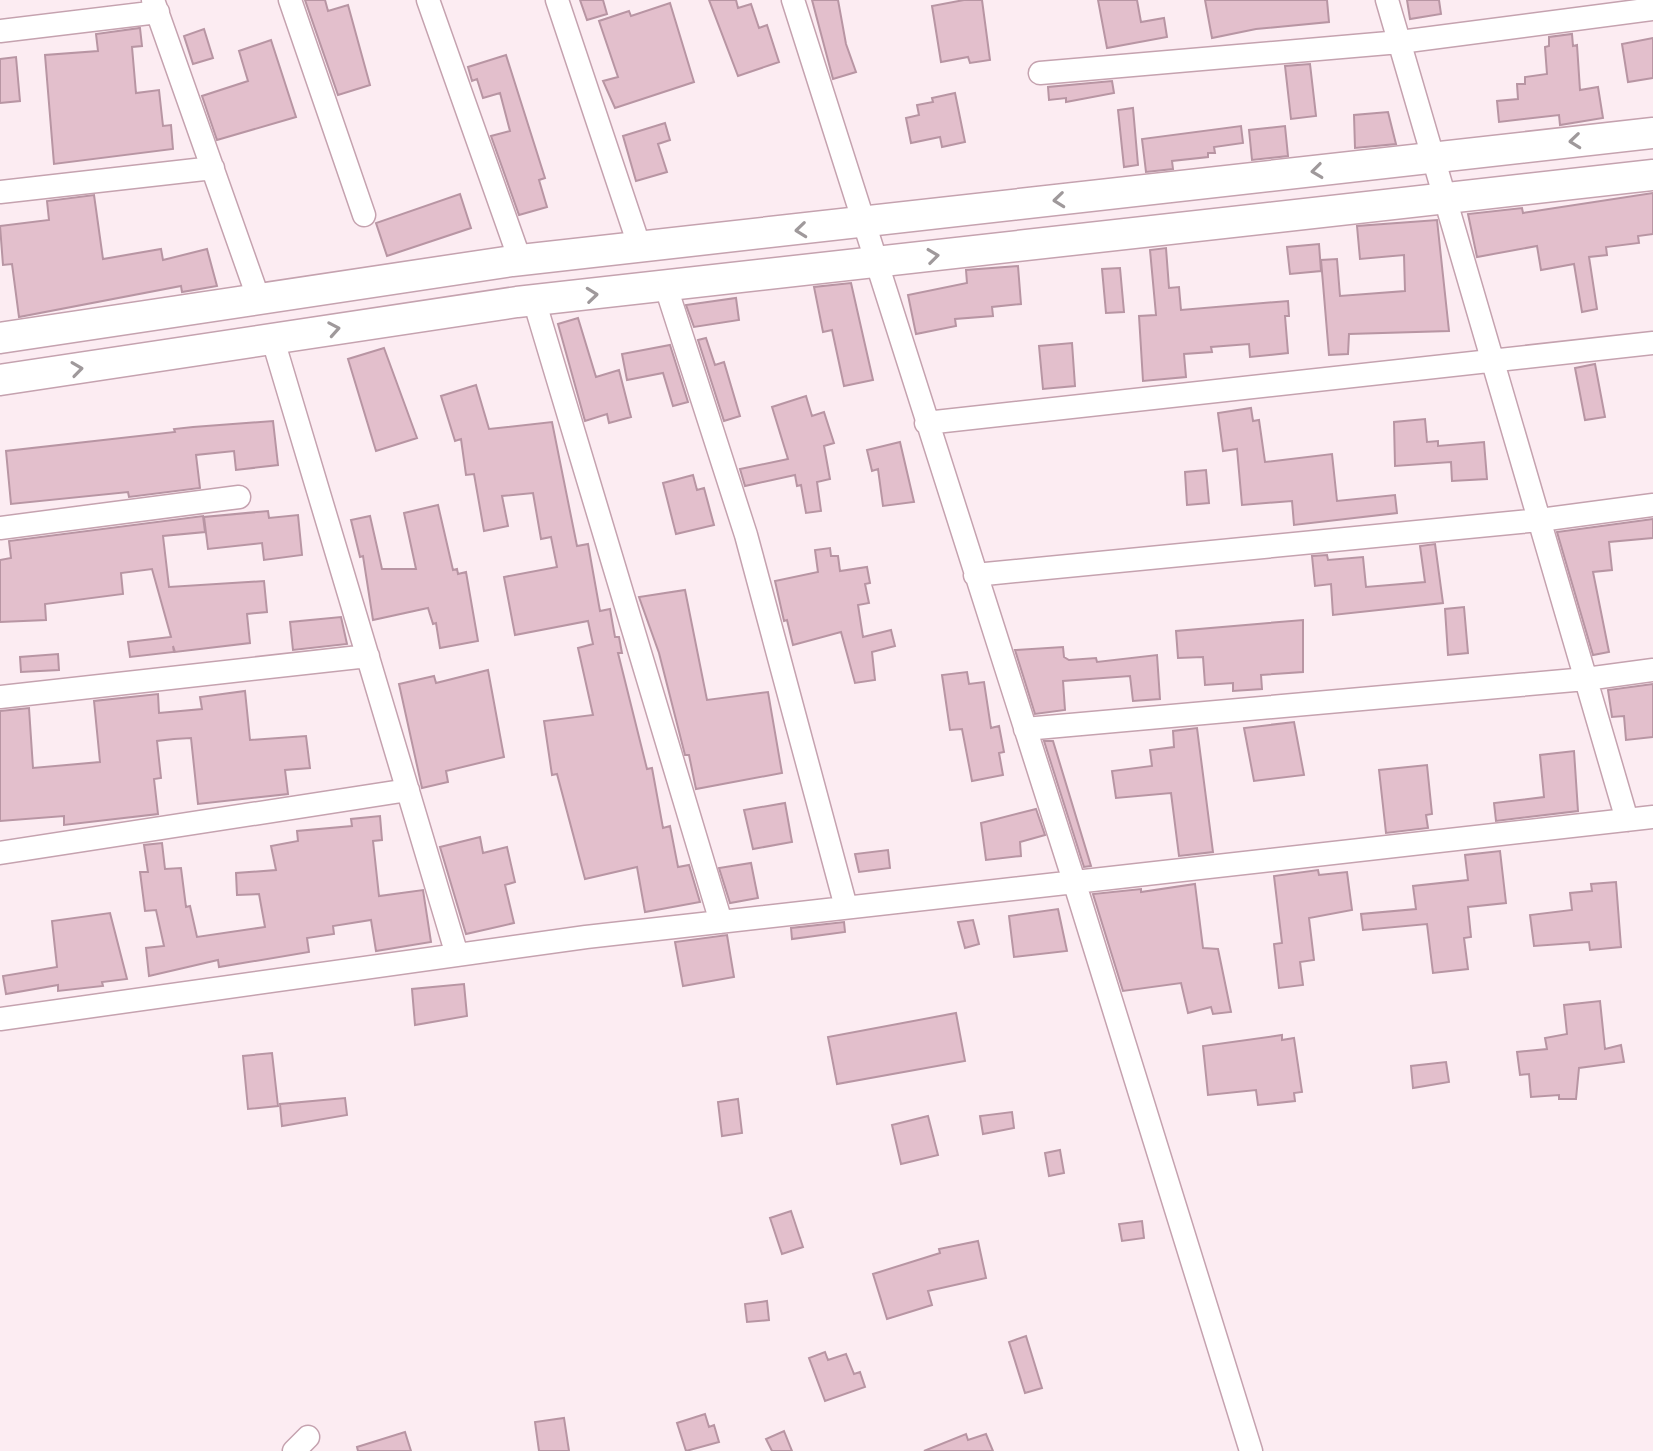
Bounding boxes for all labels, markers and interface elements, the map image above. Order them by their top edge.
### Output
one-way arrow [1569,133,1582,150]
one-way arrow [1310,162,1323,179]
one-way arrow [1052,191,1065,208]
one-way arrow [794,222,807,239]
one-way arrow [927,248,940,265]
one-way arrow [586,286,599,303]
one-way arrow [327,321,341,338]
one-way arrow [70,361,84,378]

